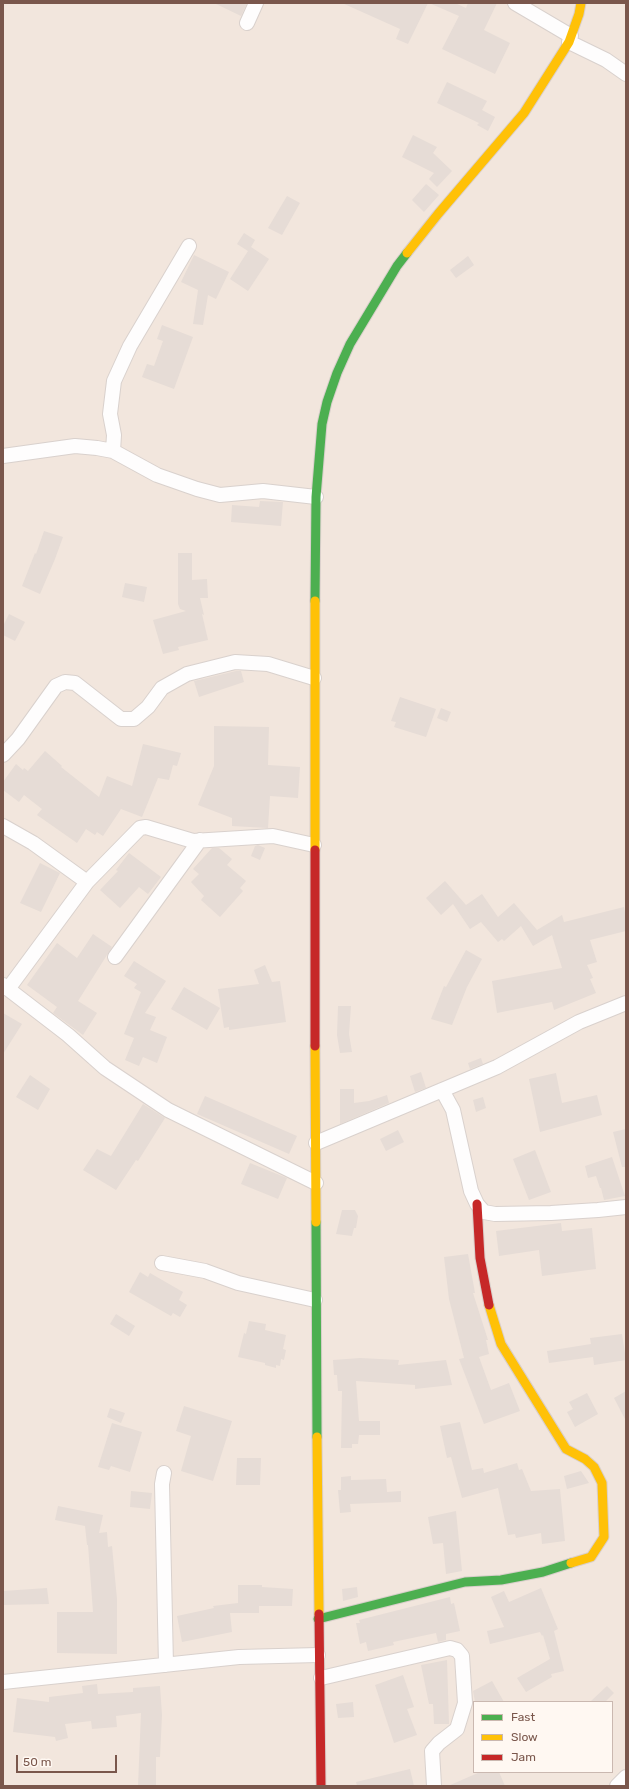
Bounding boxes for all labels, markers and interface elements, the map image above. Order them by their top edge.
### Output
legend [473,1701,613,1773]
text: Fast [511,1710,535,1724]
text: Slow [511,1730,538,1744]
scale bar [18,1747,119,1773]
text: Jam [511,1750,536,1764]
text: 50 m [23,1755,51,1769]

